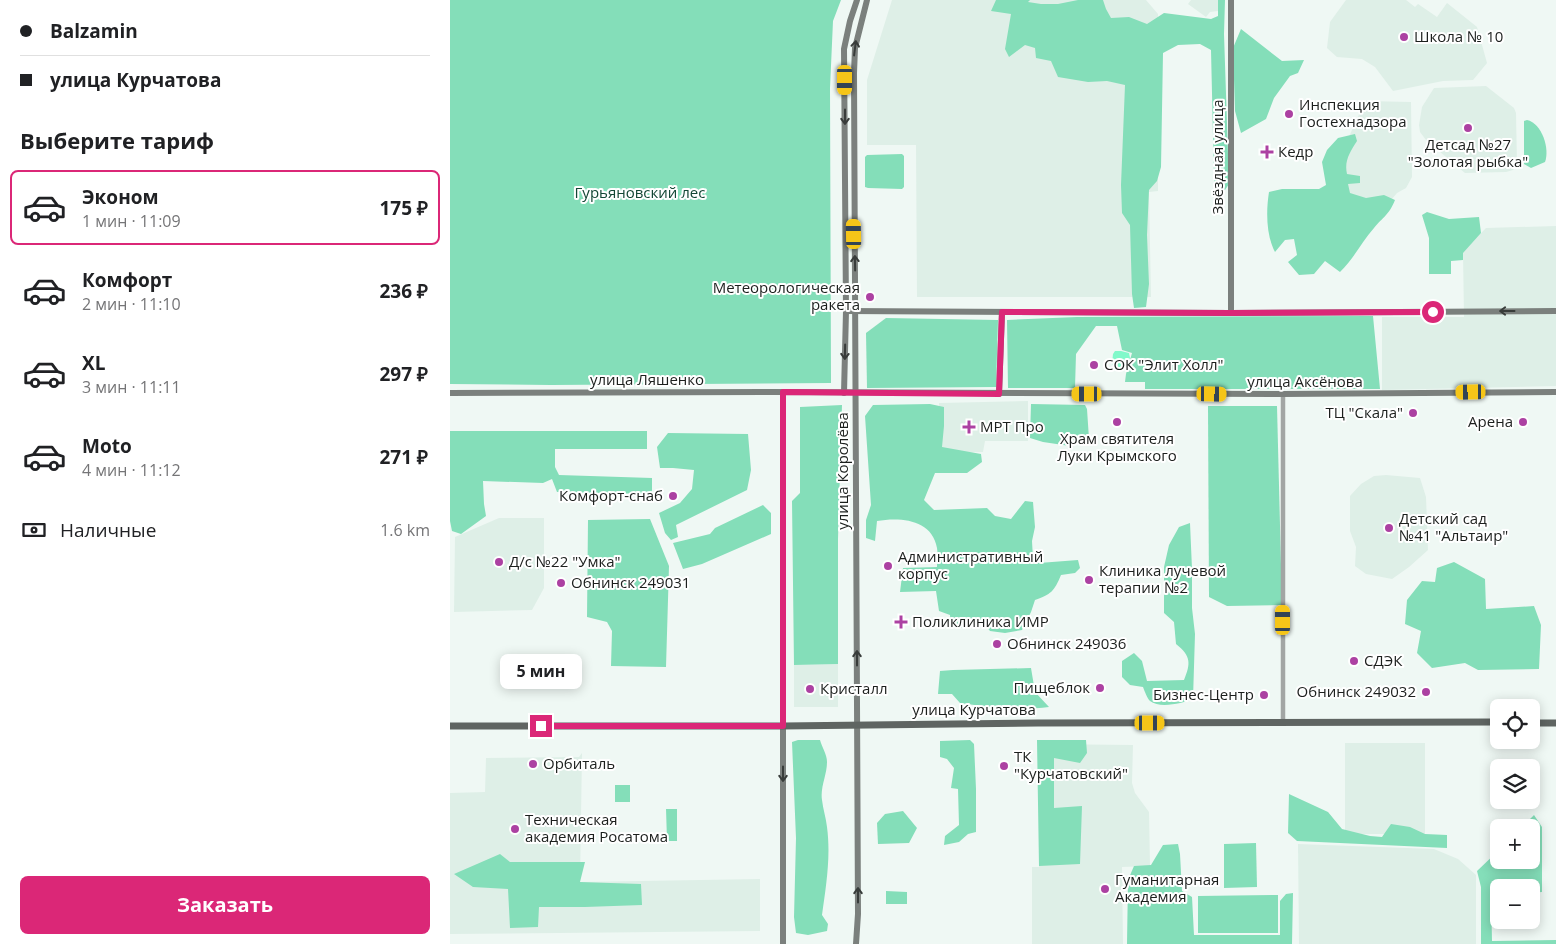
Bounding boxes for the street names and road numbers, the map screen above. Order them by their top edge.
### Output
street label: Звёздная улица [1207,99,1227,215]
street label: улица Ляшенко [590,369,704,389]
street label: улица Аксёнова [1247,371,1363,391]
street label: улица Королёва [832,412,852,530]
street label: улица Курчатова [912,699,1036,719]

